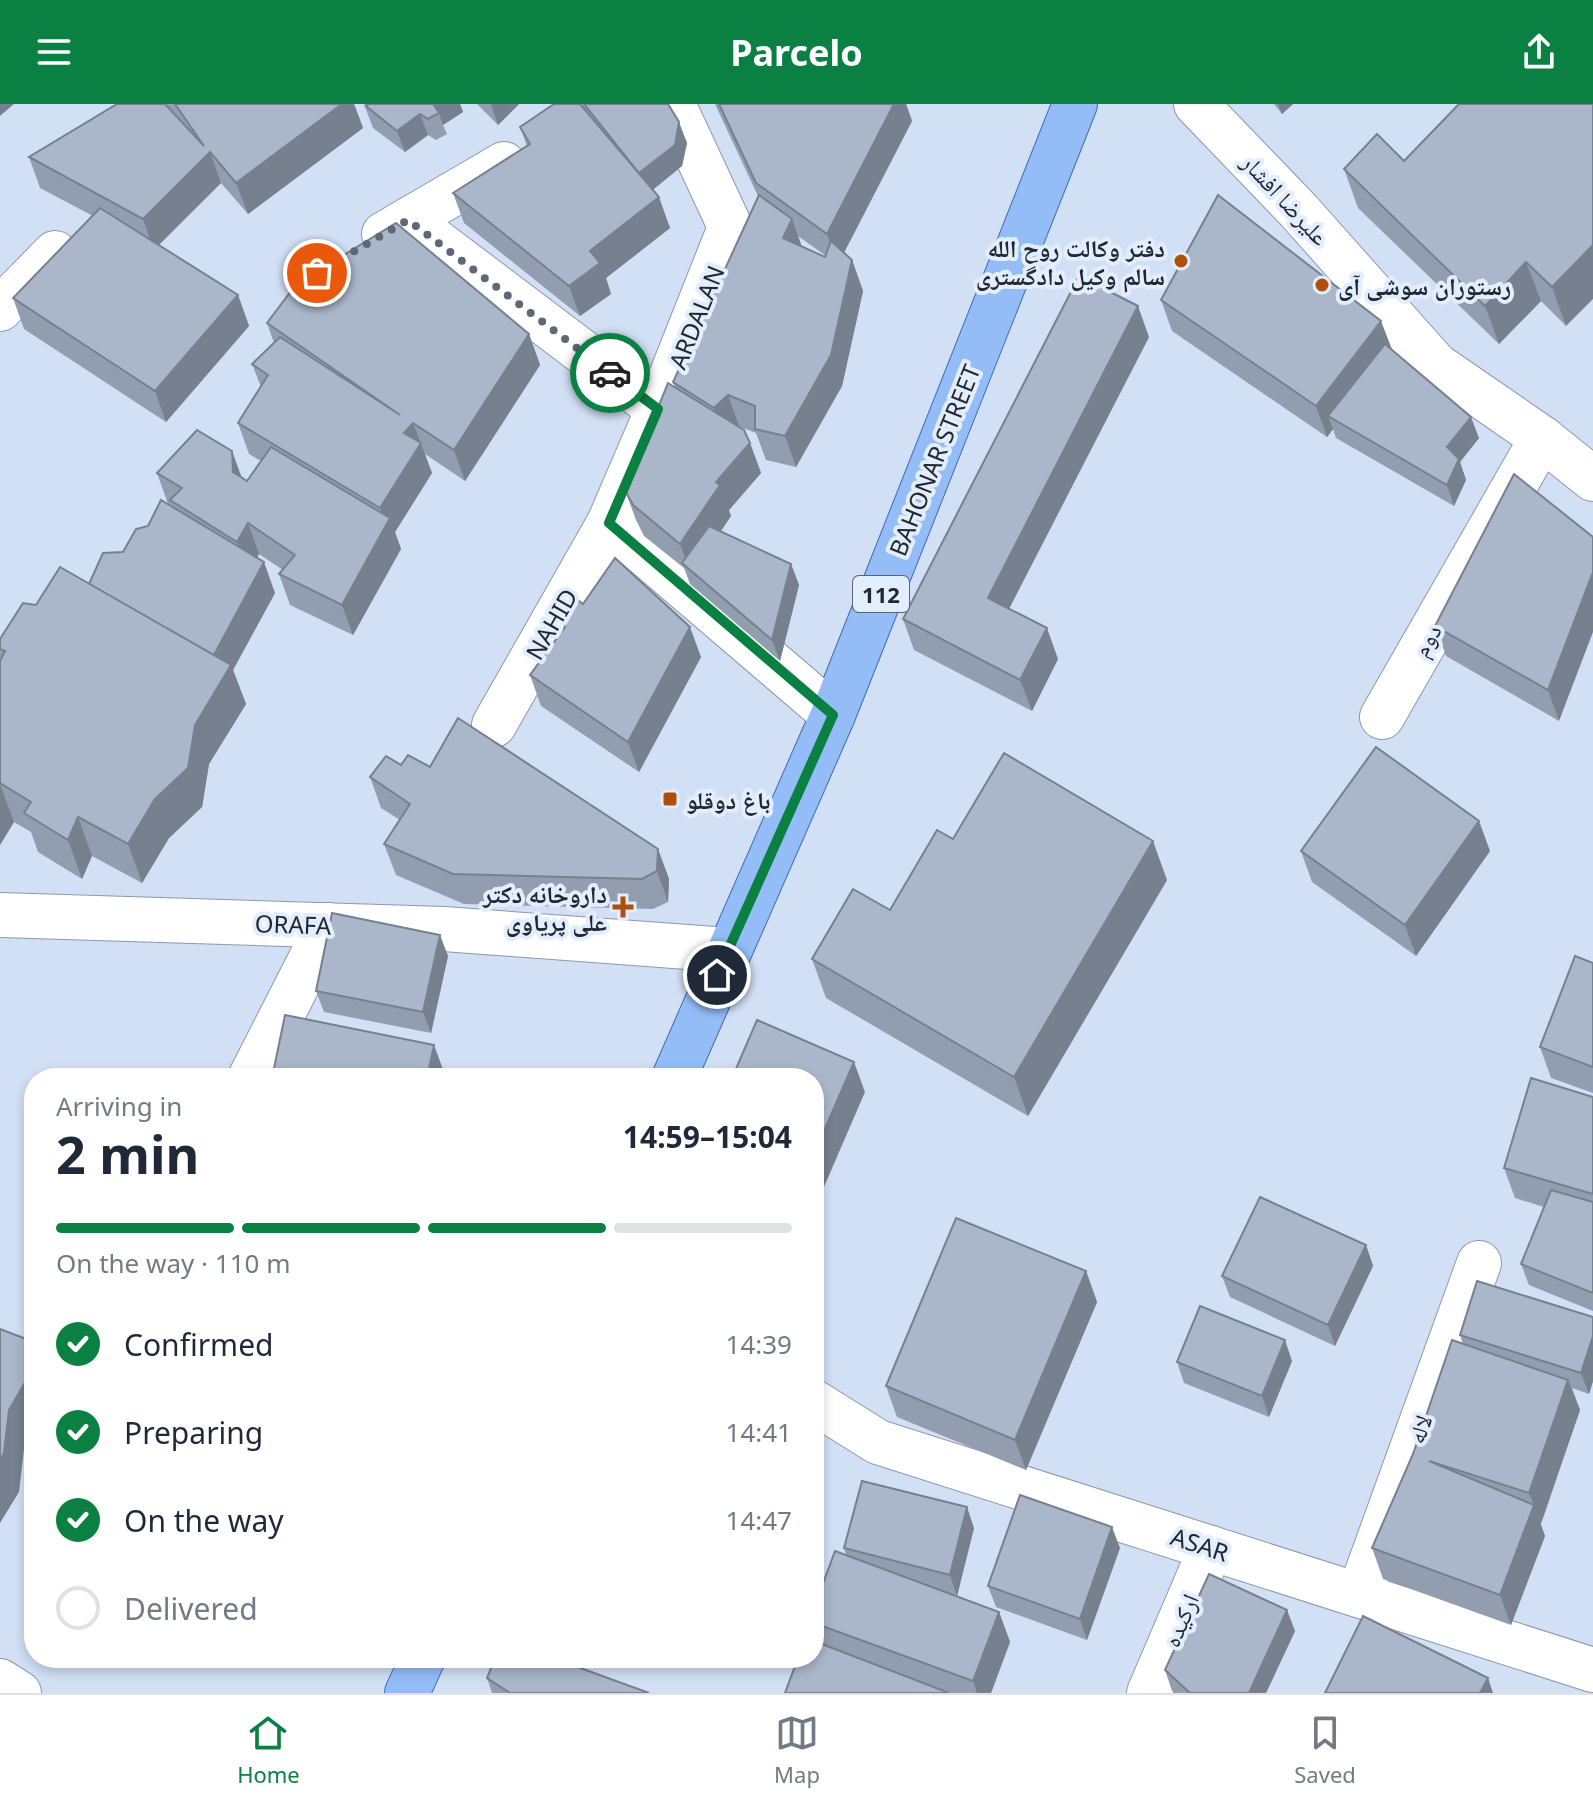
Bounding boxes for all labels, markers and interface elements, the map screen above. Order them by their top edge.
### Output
text: Parcelo [730,28,863,77]
icon: menu [32,30,76,74]
icon: share [1517,30,1561,74]
street label: علیرضا افشار [1234,145,1337,252]
place label: دفتر وکالت روح الله سالم وکیل دادگستری [976,231,1165,293]
pin [283,239,351,307]
icon: bag [295,251,339,295]
marker: دفتر وکالت روح الله سالم وکیل دادگستری [1172,252,1190,270]
street label: ARDALAN [660,260,732,374]
place label: رستوران سوشی آی [1338,269,1511,302]
marker: رستوران سوشی آی [1313,276,1331,294]
courier [570,333,650,413]
icon: car [588,351,632,395]
street label: BAHONAR STREET [881,359,988,561]
road number: 112 [853,576,909,612]
street label: NAHID [517,582,585,666]
street label: دوم [1403,618,1449,663]
place label: باغ دوقلو [686,783,770,816]
marker: باغ دوقلو [661,790,679,808]
place label: داروخانه دکتر علی پریاوی [482,877,607,938]
marker: داروخانه دکتر علی پریاوی [614,898,632,916]
street label: ORAFA [254,906,332,942]
pin [683,941,751,1009]
icon: home [695,953,739,997]
text: Arriving in [56,1088,182,1124]
text: 14:59–15:04 [623,1116,792,1157]
text: 2 min [56,1118,199,1189]
text: On the way · 110 m [56,1245,290,1281]
icon: check [56,1322,100,1366]
text: Confirmed [124,1324,274,1365]
text: 14:39 [726,1326,792,1362]
icon: check [56,1410,100,1454]
street label: لاله [1399,1410,1439,1448]
text: Preparing [124,1412,263,1453]
text: 14:41 [726,1414,792,1450]
icon: check [56,1498,100,1542]
text: On the way [124,1500,284,1541]
text: 14:47 [726,1502,792,1538]
street label: ASAR [1167,1519,1233,1569]
text: Delivered [124,1588,258,1629]
street label: ارکیده [1154,1588,1206,1652]
tab: Home [237,1711,300,1789]
tab: Map [774,1711,820,1789]
tab: Saved [1294,1711,1356,1789]

